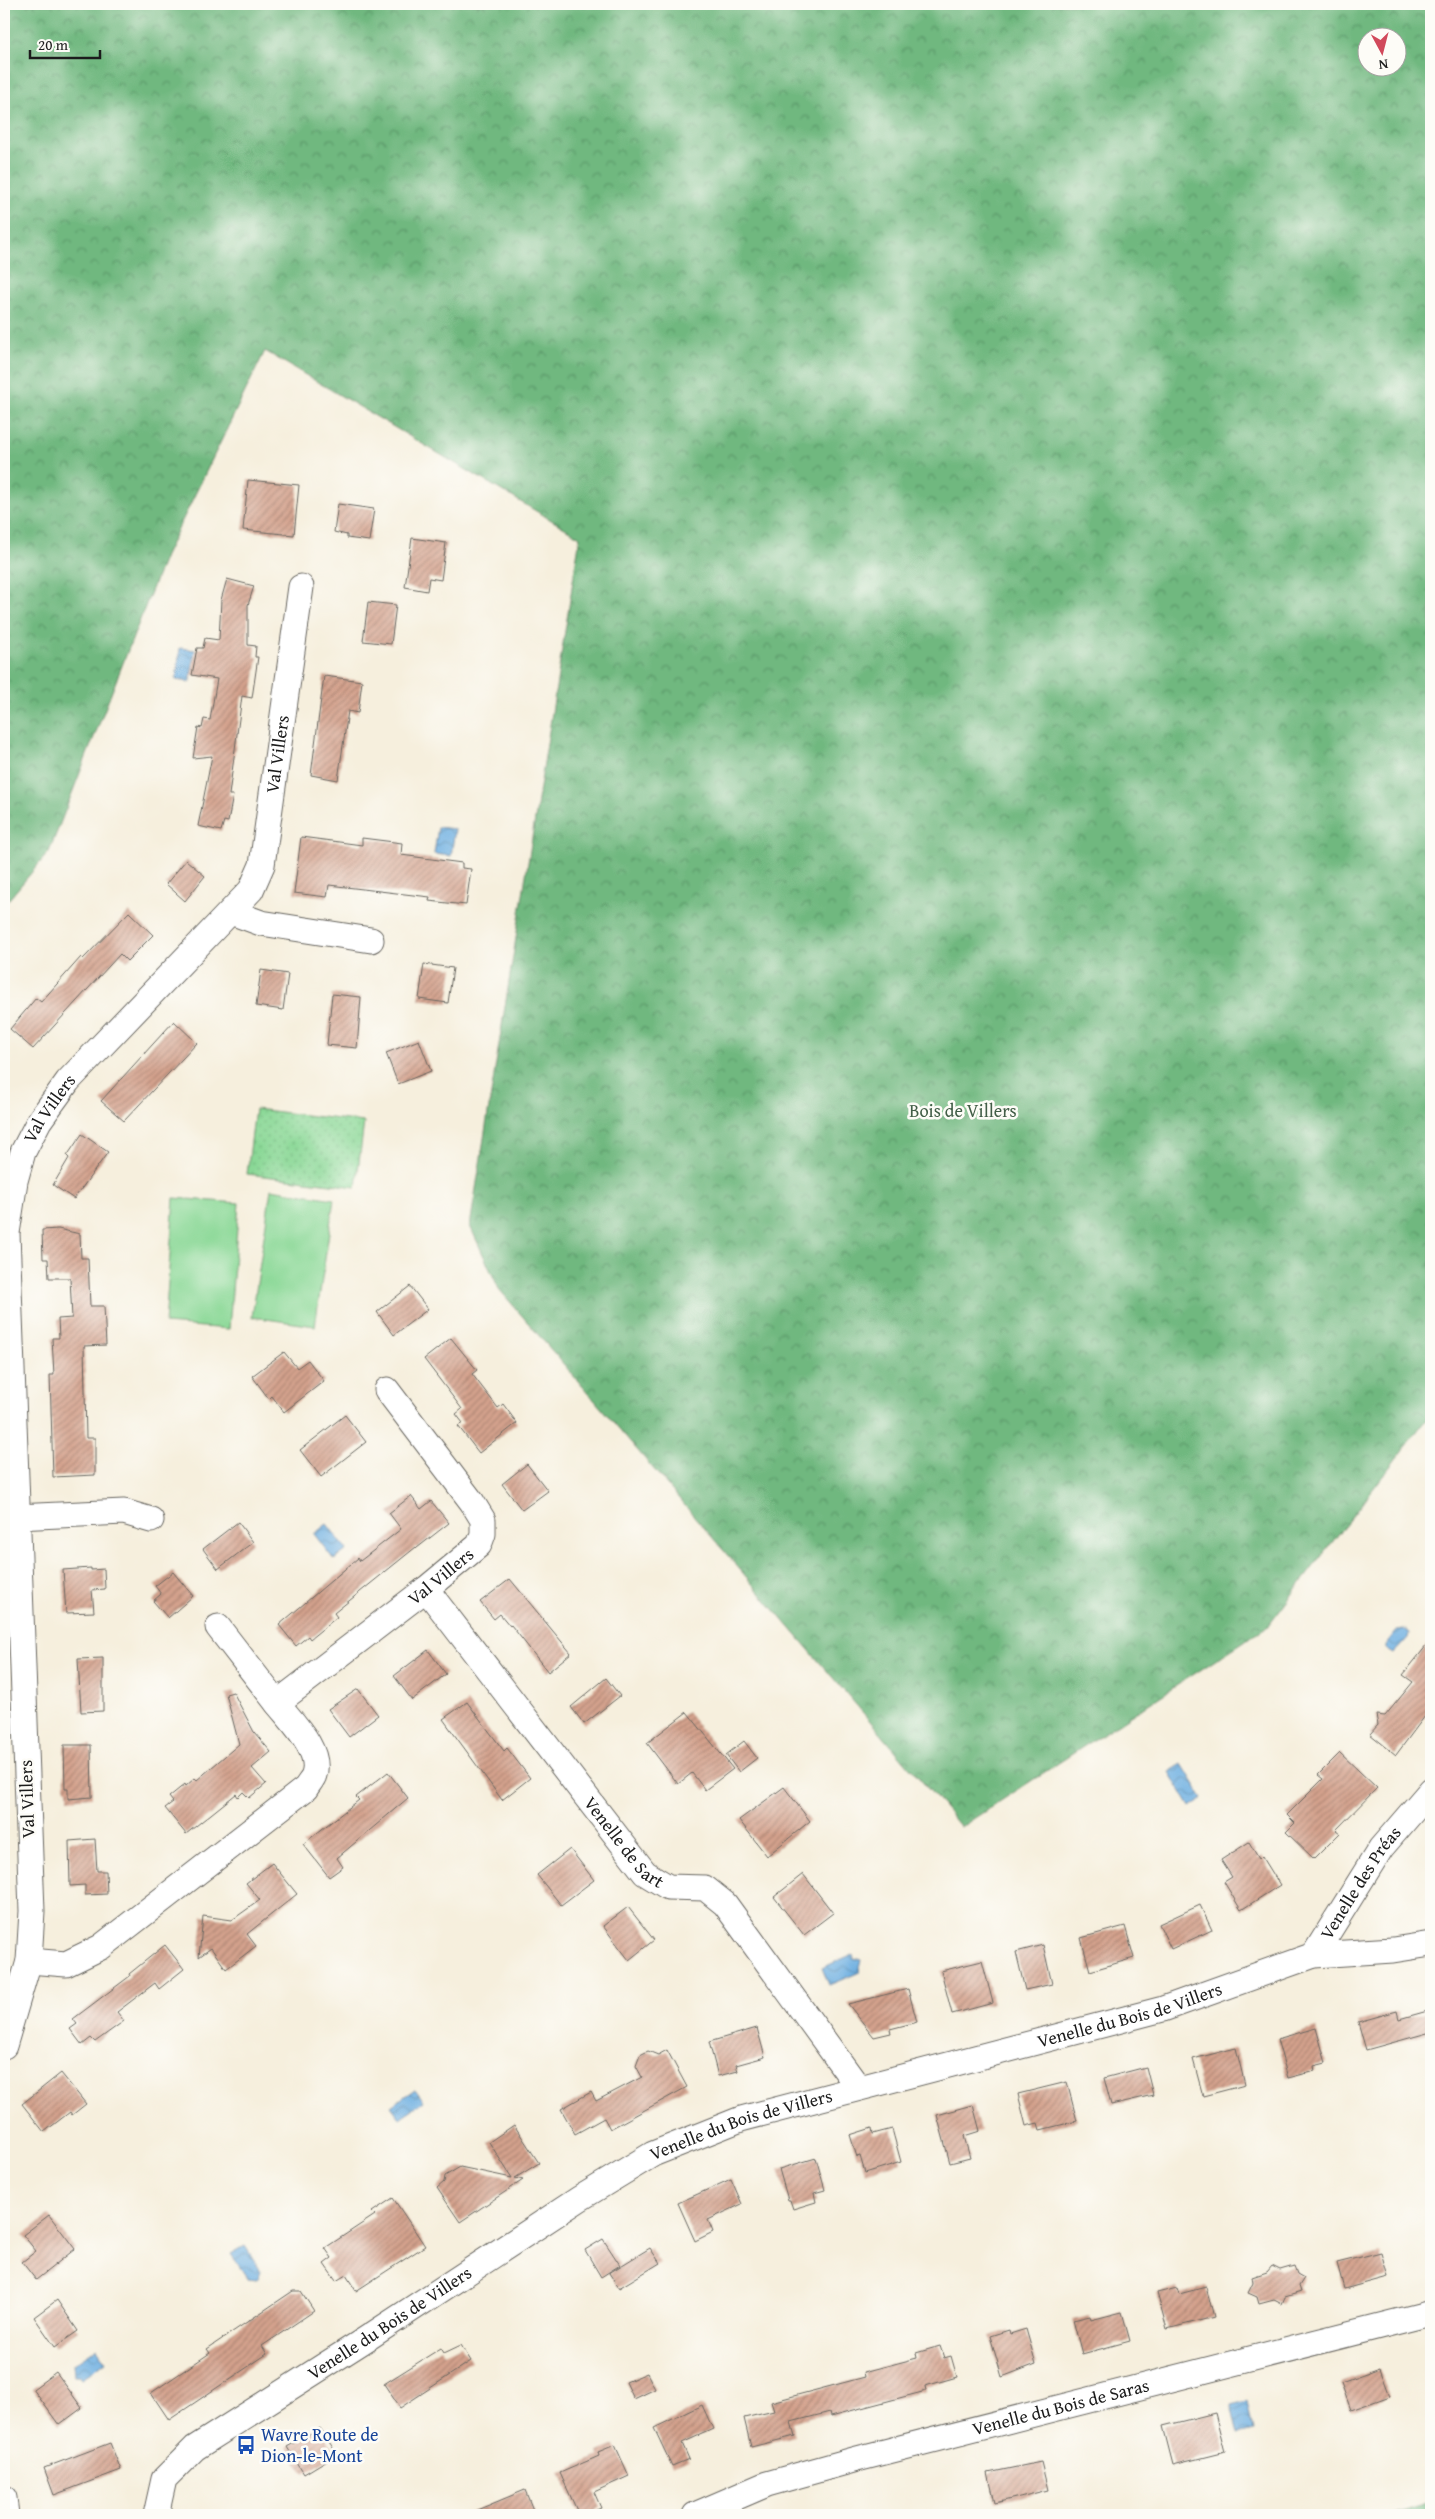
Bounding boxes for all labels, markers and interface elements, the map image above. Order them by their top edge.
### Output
scale bar [30,28,100,60]
north arrow [1358,28,1408,78]
text: 20 m [38,34,69,55]
text: N [1377,54,1389,75]
street label: Val Villers [258,713,296,795]
street label: Val Villers [16,1067,82,1147]
park label: Bois de Villers [909,1097,1017,1124]
street label: Val Villers [402,1541,479,1611]
street label: Val Villers [12,1759,41,1839]
street label: Venelle de Sart [578,1791,670,1895]
street label: Venelle des Préas [1313,1820,1407,1944]
street label: Venelle du Bois de Villers [1034,1975,1226,2054]
street label: Venelle du Bois de Villers [645,2082,835,2167]
street label: Venelle du Bois de Villers [302,2259,477,2386]
street label: Venelle du Bois de Saras [969,2371,1152,2442]
place label: Wavre Route de Dion-le-Mont [261,2421,378,2469]
bus stop icon: Wavre Route de Dion-le-Mont [235,2434,257,2456]

